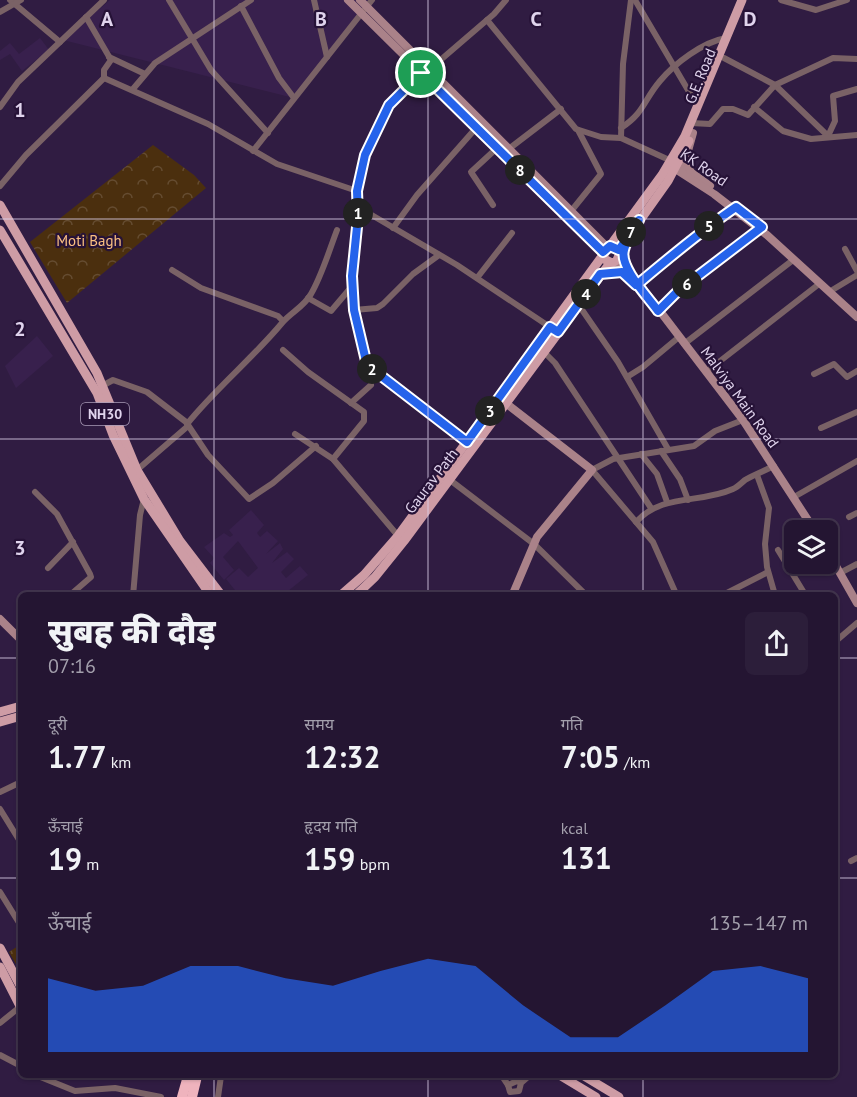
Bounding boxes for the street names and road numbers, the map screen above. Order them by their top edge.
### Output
street label: G.E. Road [680,45,720,107]
street label: KK Road [677,144,731,190]
street label: Malviya Main Road [697,343,783,451]
road number: NH30 [81,403,129,425]
street label: Gaurav Path [400,445,462,517]

